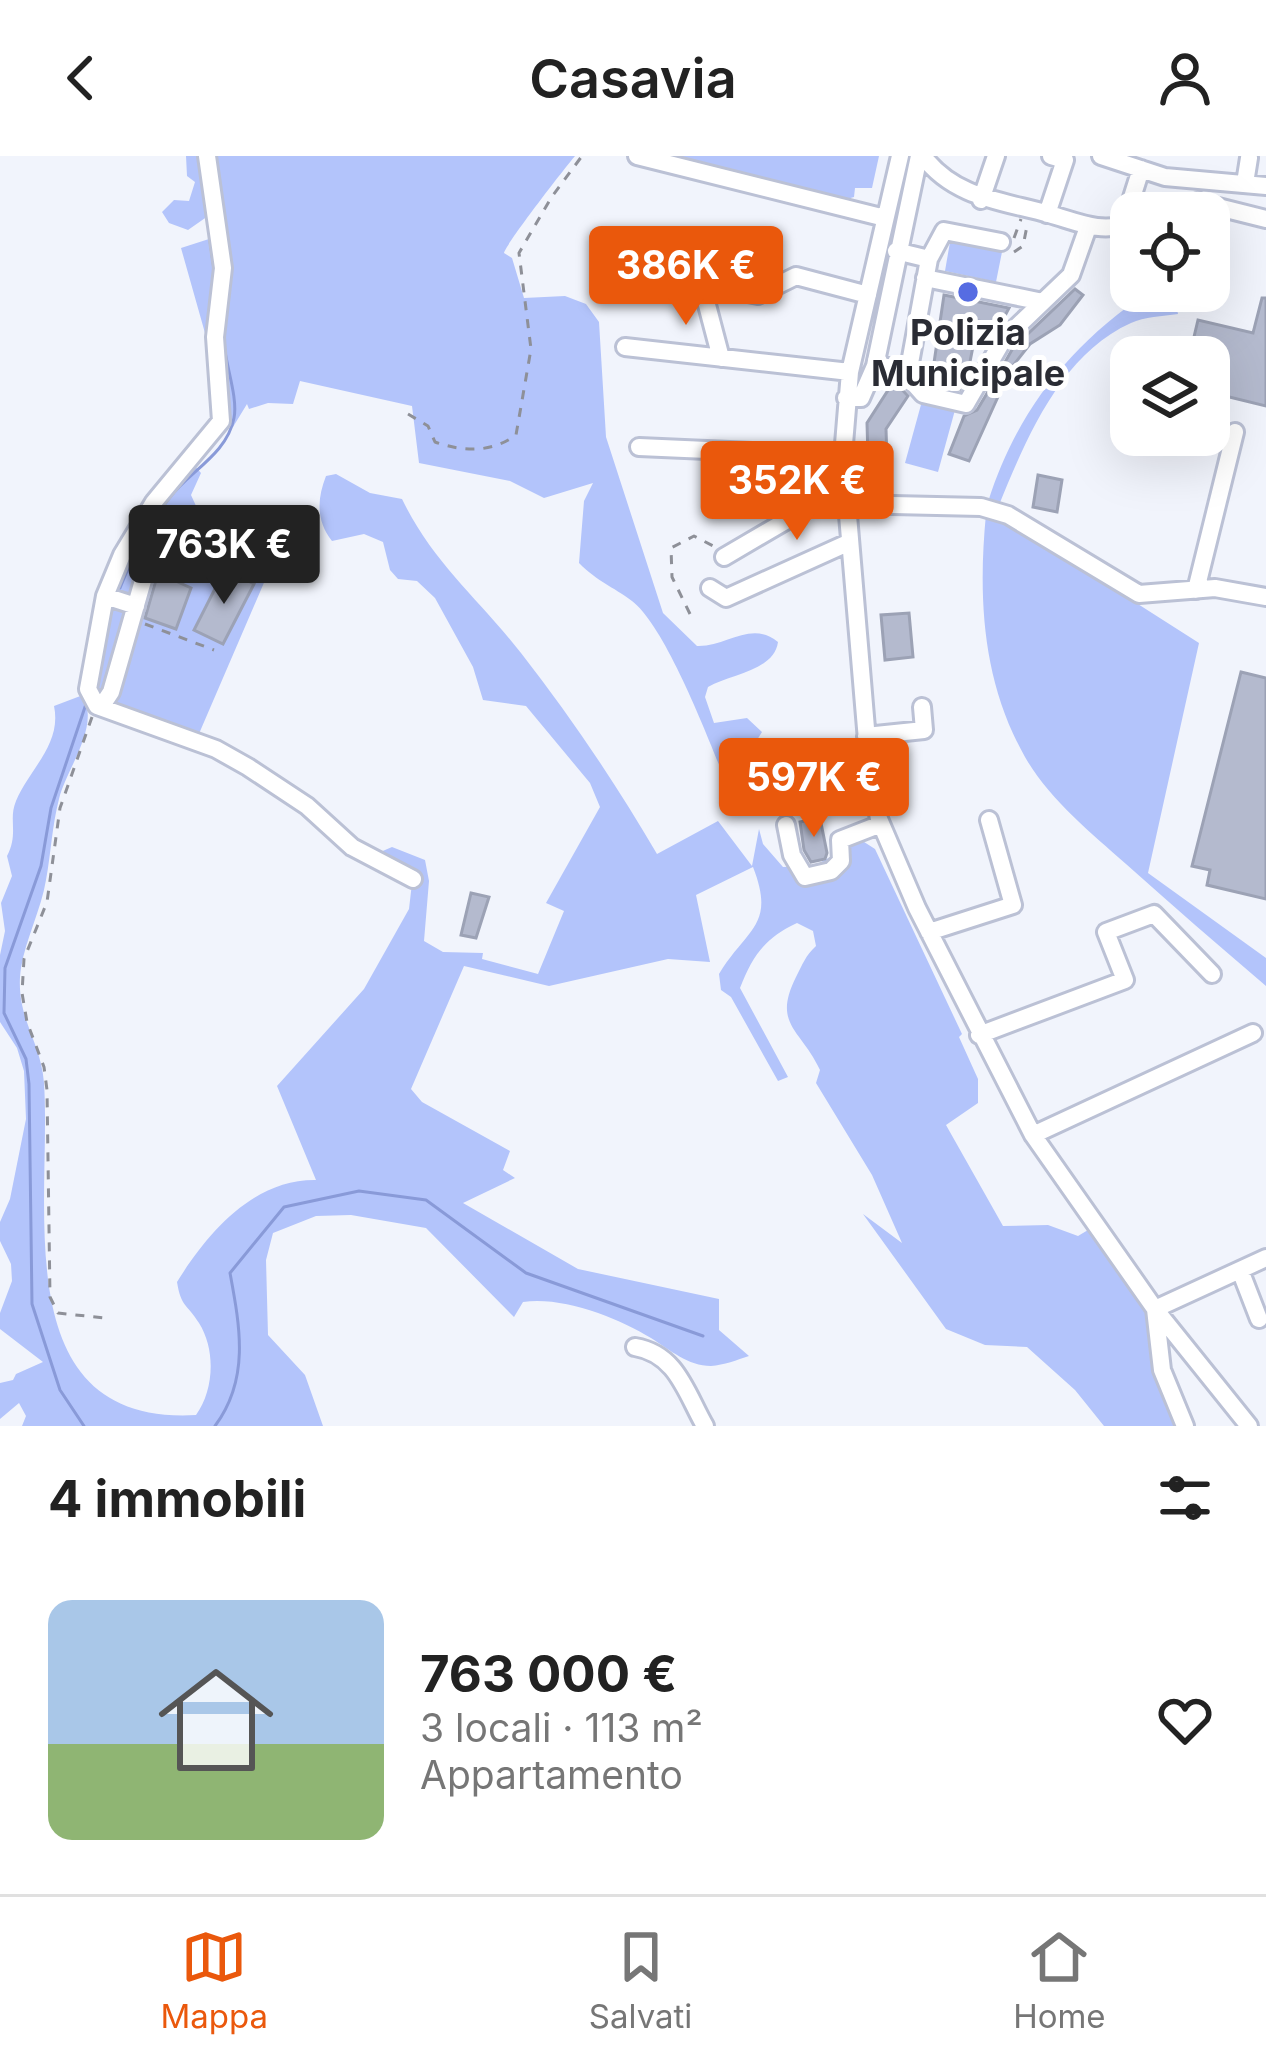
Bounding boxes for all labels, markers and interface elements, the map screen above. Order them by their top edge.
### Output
icon: back [48,45,114,111]
icon: person [1152,45,1218,111]
text: Casavia [529,46,737,111]
map controls [1110,192,1230,456]
button: locate [1110,192,1230,312]
pin: 386K € [588,226,784,328]
text: 386K € [616,241,756,288]
marker: Polizia Municipale [955,279,981,305]
place label: Polizia Municipale [871,310,1065,395]
button: layers [1110,336,1230,456]
pin: 352K € [699,441,895,543]
text: 352K € [728,456,866,503]
pin: 763K € [126,505,322,607]
text: 763K € [156,520,292,567]
pin: 597K € [716,738,912,840]
text: 597K € [746,753,882,800]
icon: filters [1152,1465,1218,1531]
text: 4 immobili [48,1468,306,1529]
text: 763 000 € [420,1643,677,1704]
icon: home [144,1648,288,1792]
icon: heart [1152,1687,1218,1753]
text: 3 locali · 113 m² [420,1704,703,1751]
text: Appartamento [420,1751,683,1798]
tab: Mappa [160,1924,268,2036]
tab: Salvati [589,1924,692,2036]
tab: Home [1013,1924,1106,2036]

